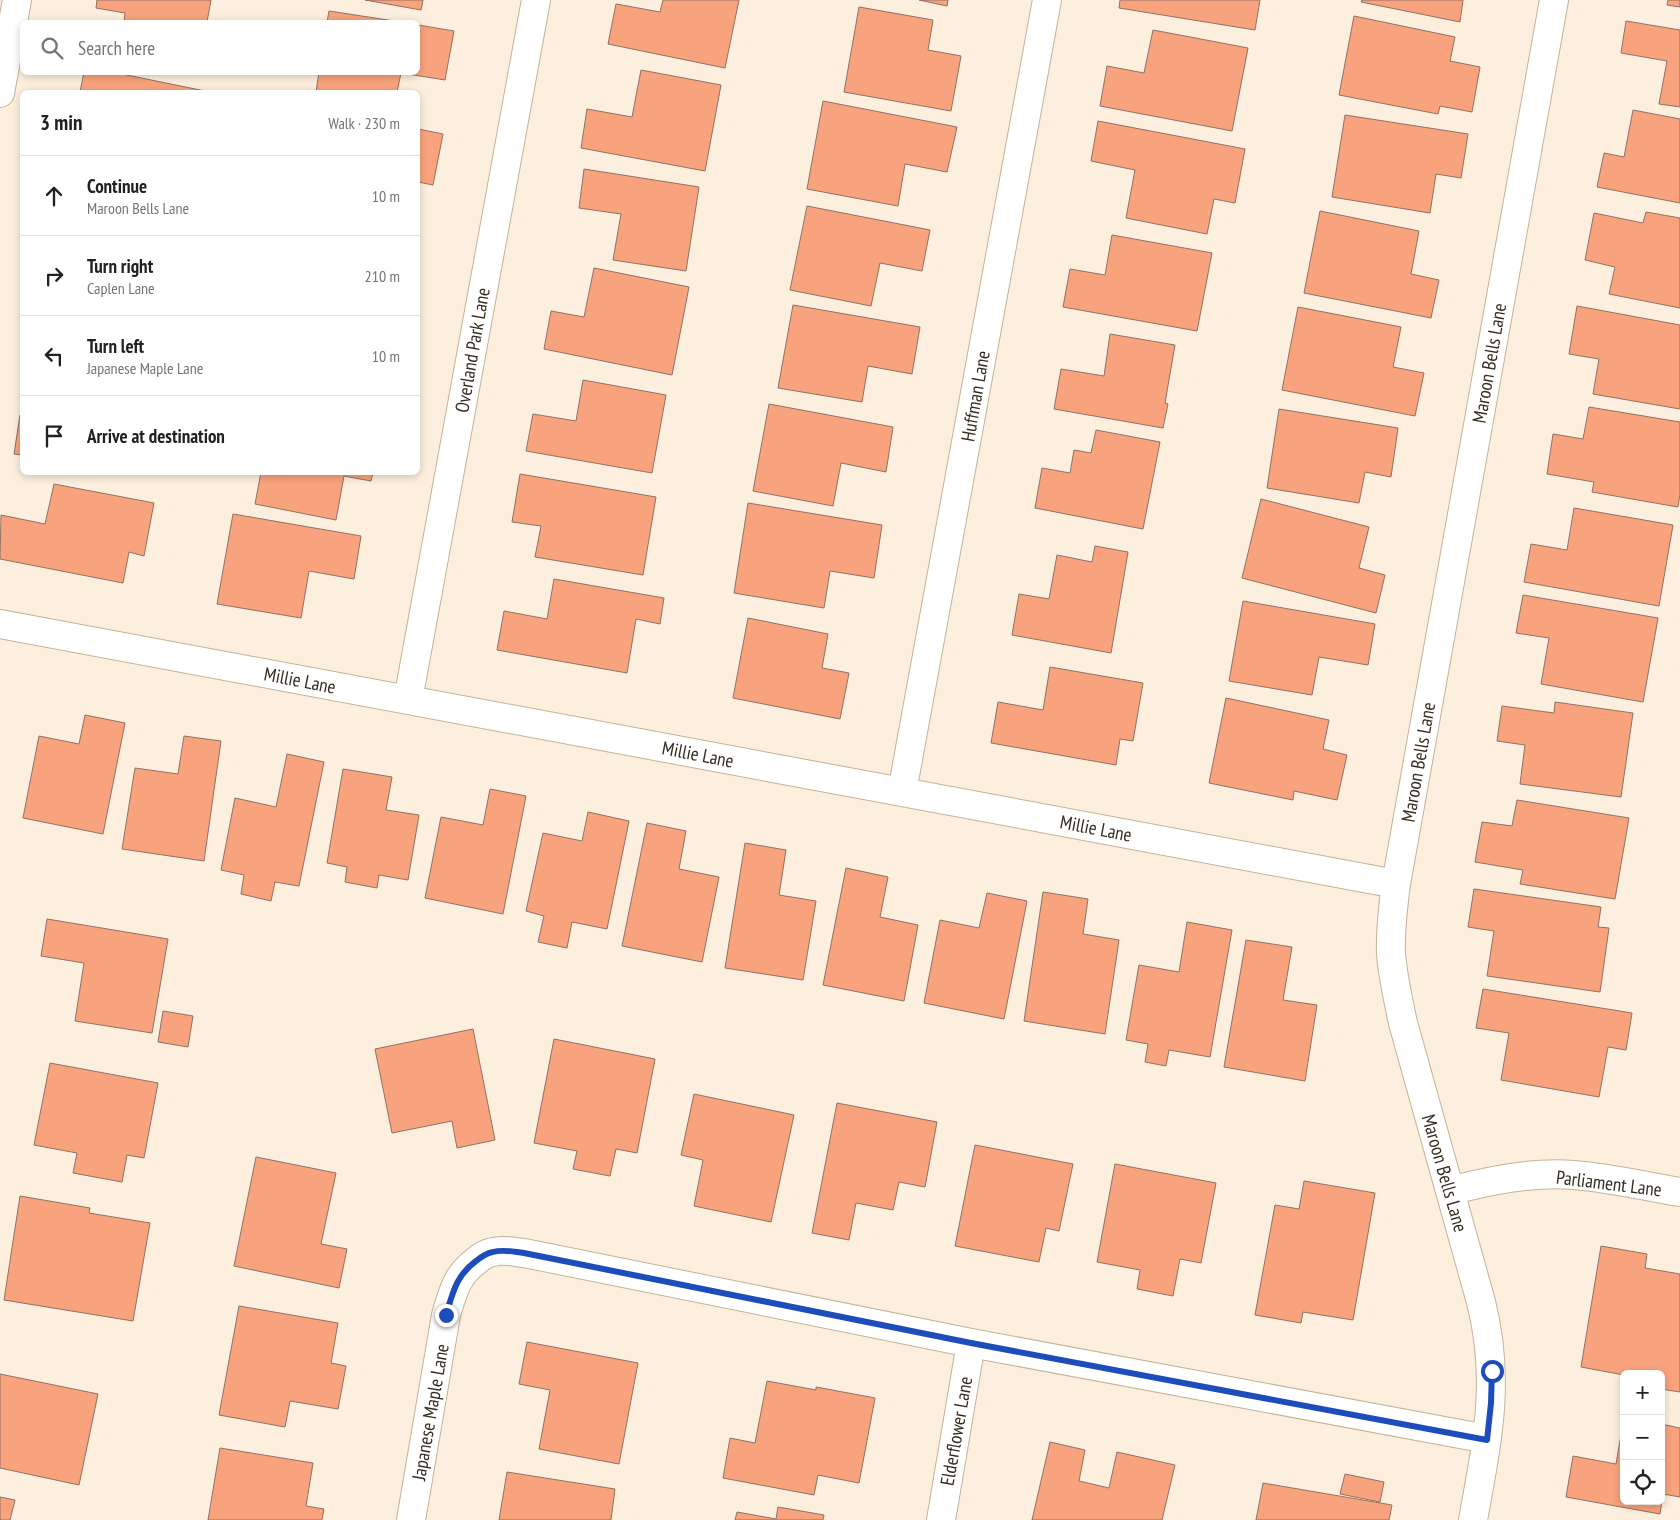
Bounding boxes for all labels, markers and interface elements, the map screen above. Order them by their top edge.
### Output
search box [20,20,420,75]
icon: search [38,34,66,62]
text: Search here [78,36,155,60]
text: 3 min [40,109,82,136]
text: Walk · 230 m [328,113,400,133]
text: Continue [87,174,147,198]
icon: ahead [40,182,68,210]
text: 10 m [372,186,400,206]
text: Maroon Bells Lane [87,198,189,218]
text: Turn right [87,254,153,278]
icon: right [40,262,68,290]
text: 210 m [365,266,400,286]
text: Caplen Lane [87,278,155,298]
street label: Overland Park Lane [449,285,495,414]
street label: Maroon Bells Lane [1467,301,1511,425]
text: Turn left [87,334,144,358]
icon: left [40,342,68,370]
text: 10 m [372,346,400,366]
street label: Huffman Lane [955,348,995,443]
text: Japanese Maple Lane [87,358,203,378]
icon: arrive [40,422,68,450]
text: Arrive at destination [87,424,225,448]
street label: Millie Lane [262,661,338,699]
street label: Maroon Bells Lane [1396,700,1440,824]
street label: Millie Lane [660,735,736,773]
street label: Millie Lane [1058,809,1134,847]
street label: Maroon Bells Lane [1417,1111,1473,1235]
street label: Parliament Lane [1555,1165,1663,1201]
route end [435,1304,458,1327]
street label: Japanese Maple Lane [406,1342,454,1483]
route start [1481,1360,1504,1383]
map controls [1620,1370,1665,1505]
button: + [1620,1370,1665,1415]
street label: Elderflower Lane [935,1374,977,1487]
button: − [1620,1415,1665,1460]
button: locate [1620,1460,1665,1505]

